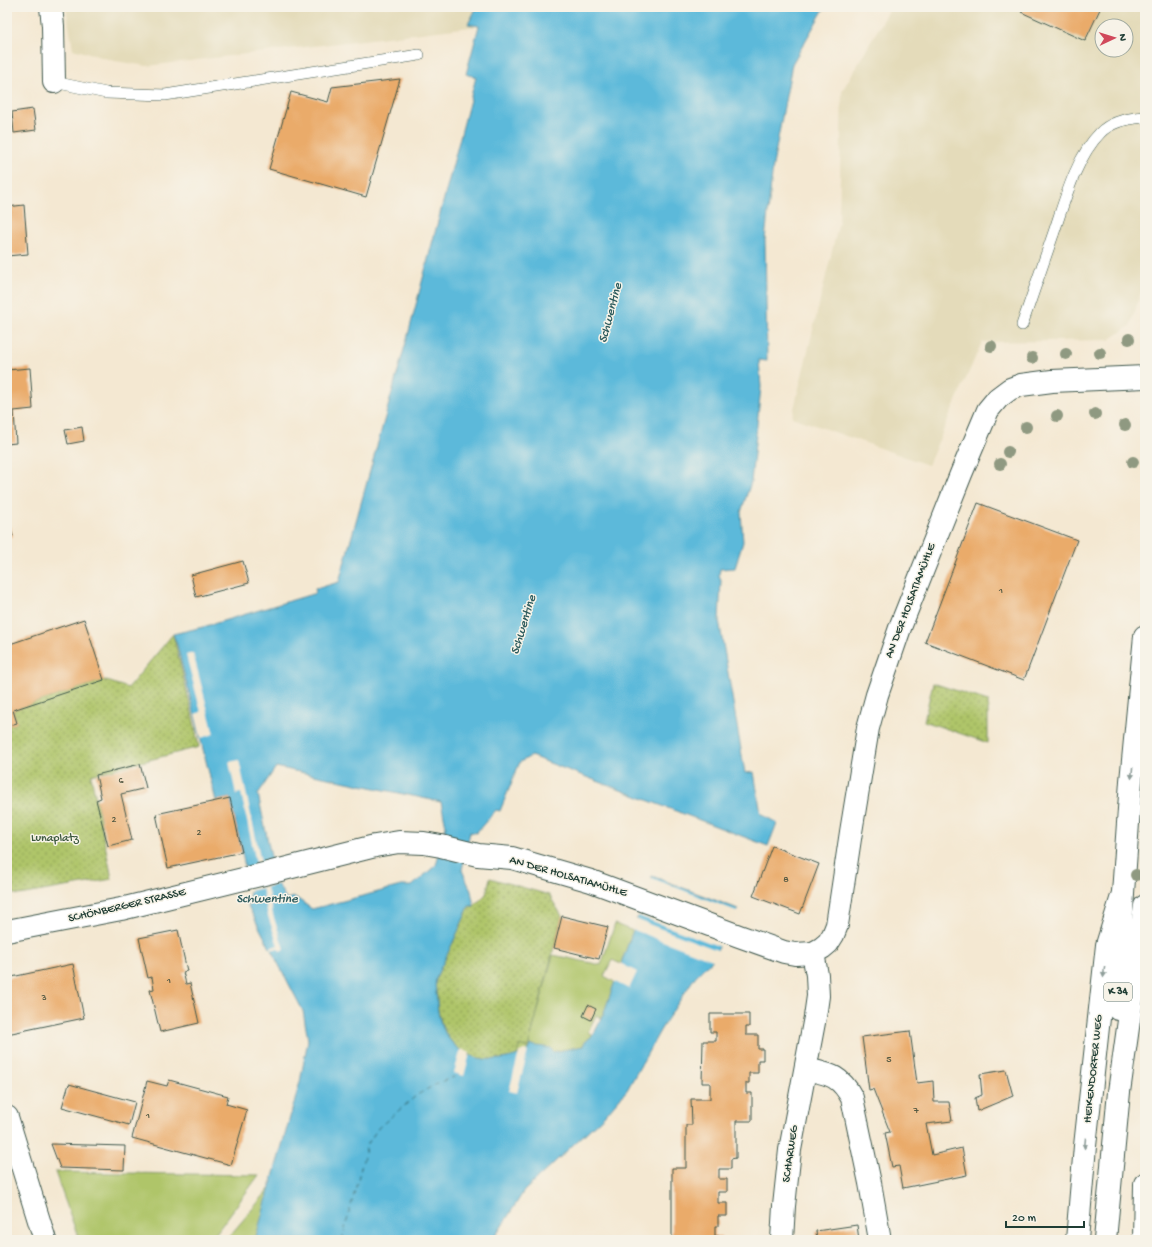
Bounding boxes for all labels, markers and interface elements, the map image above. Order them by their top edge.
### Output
north arrow [1094,18,1134,58]
text: N [1116,33,1128,41]
water label: Schwentine [596,280,627,345]
street label: AN DER HOLSATIAMÜHLE [883,541,940,660]
house number: 1 [998,585,1003,597]
water label: Schwentine [508,592,541,657]
one-way arrow [1129,767,1135,779]
house number: 6 [118,775,124,787]
house number: 2 [112,814,117,826]
house number: 2 [197,827,202,839]
park label: Lunaplatz [31,832,80,846]
street label: AN DER HOLSATIAMÜHLE [508,853,629,901]
house number: 8 [783,874,789,886]
street label: SCHÖNBERGER STRASSE [67,886,188,926]
water label: Schwentine [236,892,299,907]
one-way arrow [1101,966,1108,978]
house number: 1 [166,975,171,987]
road number: K 34 [1104,983,1132,1001]
house number: 3 [40,992,47,1004]
street label: HEIKENDORFER WEG [1081,1014,1107,1124]
house number: 5 [886,1054,892,1066]
house number: 7 [912,1105,919,1117]
house number: 1 [145,1110,150,1122]
street label: SCHARWEG [780,1124,802,1183]
one-way arrow [1082,1137,1089,1149]
scale bar [1006,1203,1084,1229]
text: 20 m [1012,1212,1037,1226]

